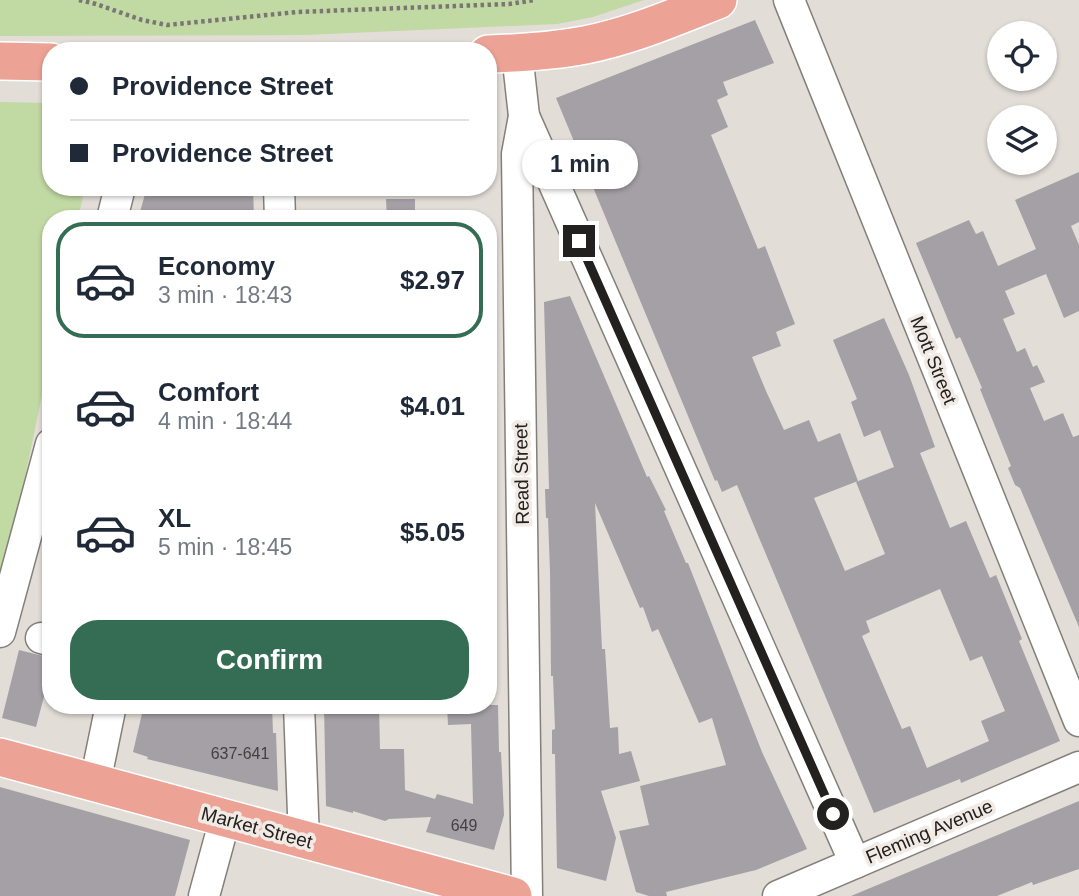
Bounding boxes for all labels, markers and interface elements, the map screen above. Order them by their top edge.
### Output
map controls [987,21,1057,175]
button: locate [987,21,1057,91]
text: Providence Street [112,71,333,101]
button: layers [987,105,1057,175]
text: Providence Street [112,138,333,168]
callout: 1 min [521,140,637,188]
text: 1 min [550,151,610,177]
route end [563,225,595,257]
icon: car [74,249,137,312]
text: Economy [158,251,275,281]
text: $2.97 [400,265,465,295]
text: 3 min · 18:43 [158,282,292,308]
street label: Mott Street [906,313,961,408]
icon: car [74,375,137,438]
text: Comfort [158,377,259,407]
text: $4.01 [400,391,465,421]
text: 4 min · 18:44 [158,408,292,434]
street label: Read Street [510,422,533,525]
icon: car [74,501,137,564]
text: XL [158,503,191,533]
text: $5.05 [400,517,465,547]
text: 5 min · 18:45 [158,534,292,560]
button: Confirm [70,620,469,700]
house number: 637-641 [211,745,269,762]
street label: Fleming Avenue [863,795,996,868]
route start [817,798,849,830]
street label: Market Street [199,803,315,853]
house number: 649 [451,817,477,834]

